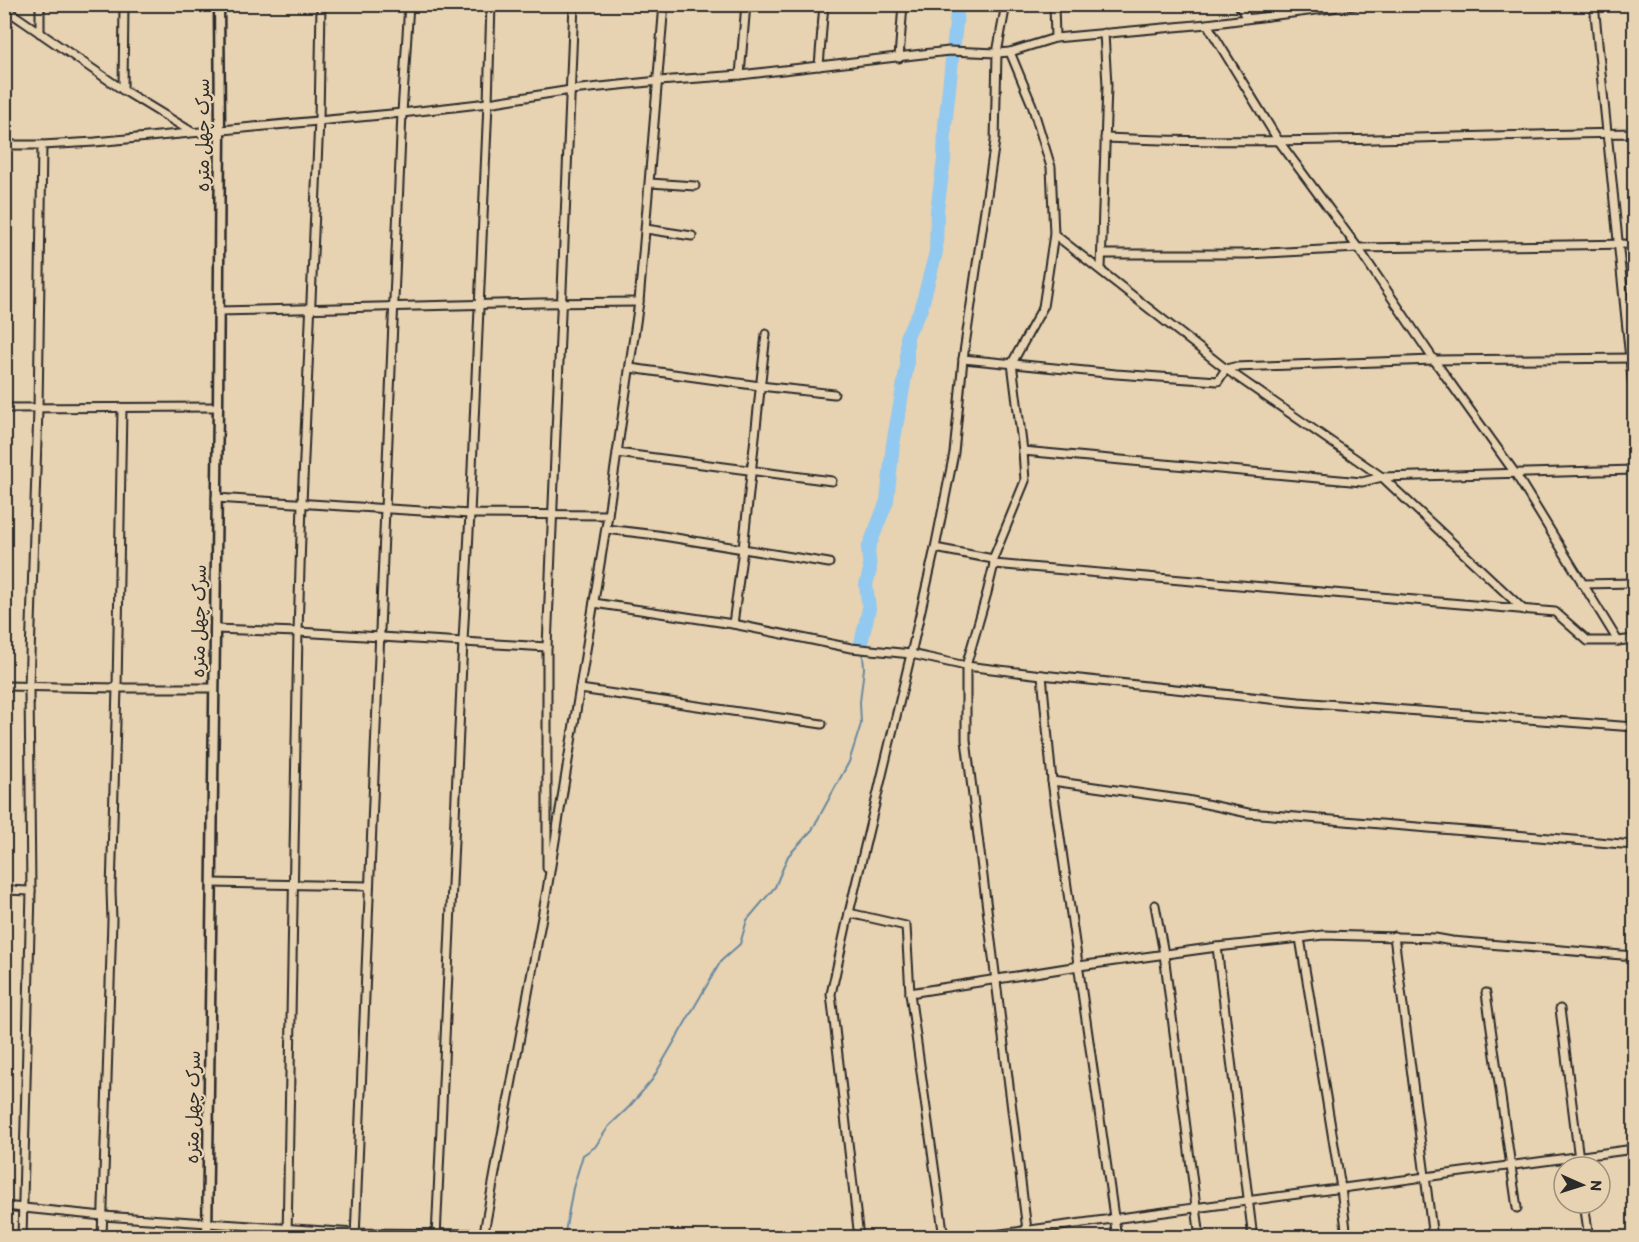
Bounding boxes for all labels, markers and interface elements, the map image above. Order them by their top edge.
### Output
street label: سرک چهل متره [192,78,215,192]
street label: سرک چهل متره [187,564,212,678]
street label: سرک چهل متره [181,1050,206,1164]
north arrow [1552,1155,1612,1215]
text: N [1587,1180,1606,1192]

